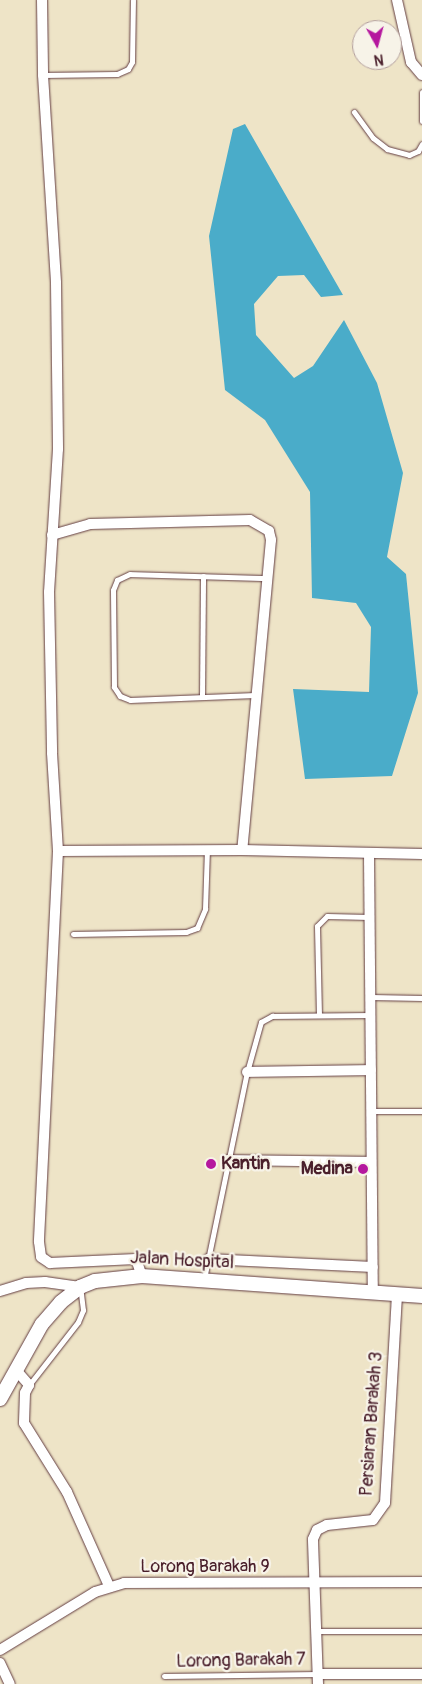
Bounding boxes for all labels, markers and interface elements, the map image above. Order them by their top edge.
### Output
north arrow [352,20,402,70]
text: N [373,50,385,68]
place label: Kantin [221,1153,270,1175]
marker: Kantin [205,1158,217,1170]
place label: Medina [301,1158,353,1180]
marker: Medina [357,1163,369,1175]
street label: Jalan Hospital [130,1247,234,1275]
street label: Persiaran Barakah 3 [356,1351,388,1497]
street label: Lorong Barakah 9 [140,1556,270,1578]
street label: Lorong Barakah 7 [176,1649,306,1673]

